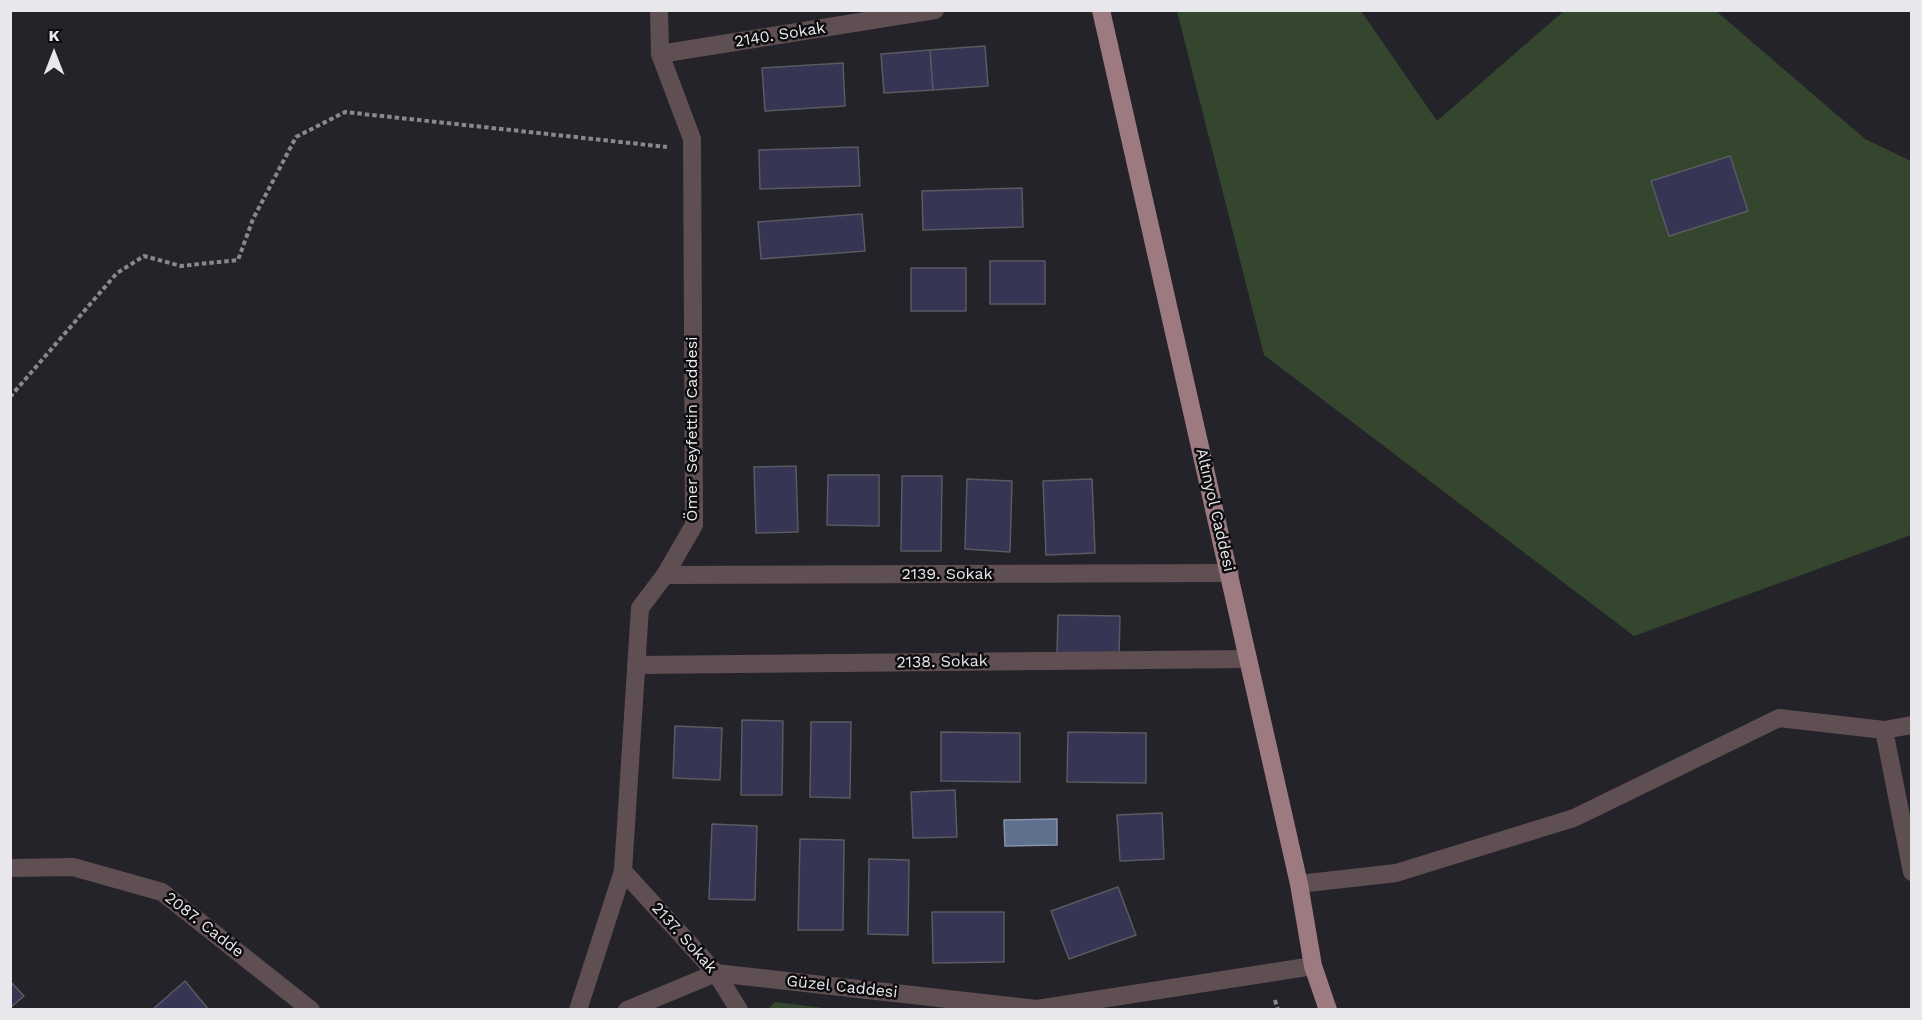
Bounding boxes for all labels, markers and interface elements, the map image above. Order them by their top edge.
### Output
street label: 2140. Sokak [733,18,827,52]
north arrow [24,24,84,84]
text: K [48,26,60,45]
street label: Ömer Seyfettin Caddesi [682,337,702,521]
street label: Altınyol Caddesi [1191,446,1239,574]
street label: 2139. Sokak [901,564,993,584]
street label: 2138. Sokak [896,652,988,672]
street label: 2087. Cadde [161,888,247,962]
street label: 2137. Sokak [647,899,721,977]
street label: Güzel Caddesi [786,972,898,1002]

